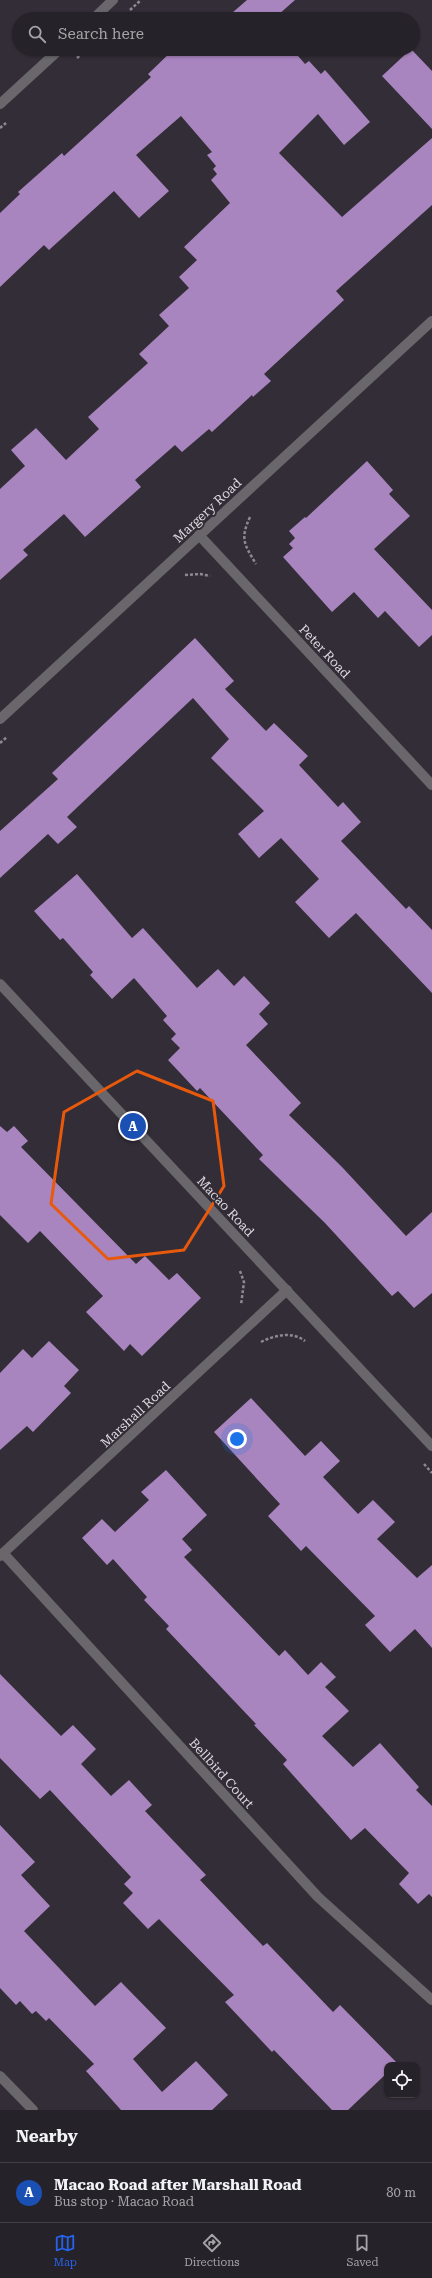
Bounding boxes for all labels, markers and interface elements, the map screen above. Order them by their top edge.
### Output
search box [12,12,420,56]
icon: search [26,23,48,45]
text: Search here [58,25,144,43]
street label: Margery Road [170,475,245,546]
street label: Peter Road [296,621,354,682]
pin: A [120,1111,146,1141]
street label: Macao Road [194,1173,258,1240]
street label: Marshall Road [97,1378,174,1450]
your location [227,1429,247,1449]
street label: Bellbird Court [186,1735,257,1812]
map controls [384,2062,420,2098]
button: locate [384,2062,420,2098]
text: Nearby [16,2126,78,2146]
text: Macao Road after Marshall Road [54,2176,302,2194]
text: A [24,2185,34,2200]
text: 80 m [386,2185,416,2200]
text: Bus stop · Macao Road [54,2194,194,2209]
tab: Map [54,2232,77,2269]
tab: Directions [184,2232,239,2269]
tab: Saved [347,2232,378,2269]

